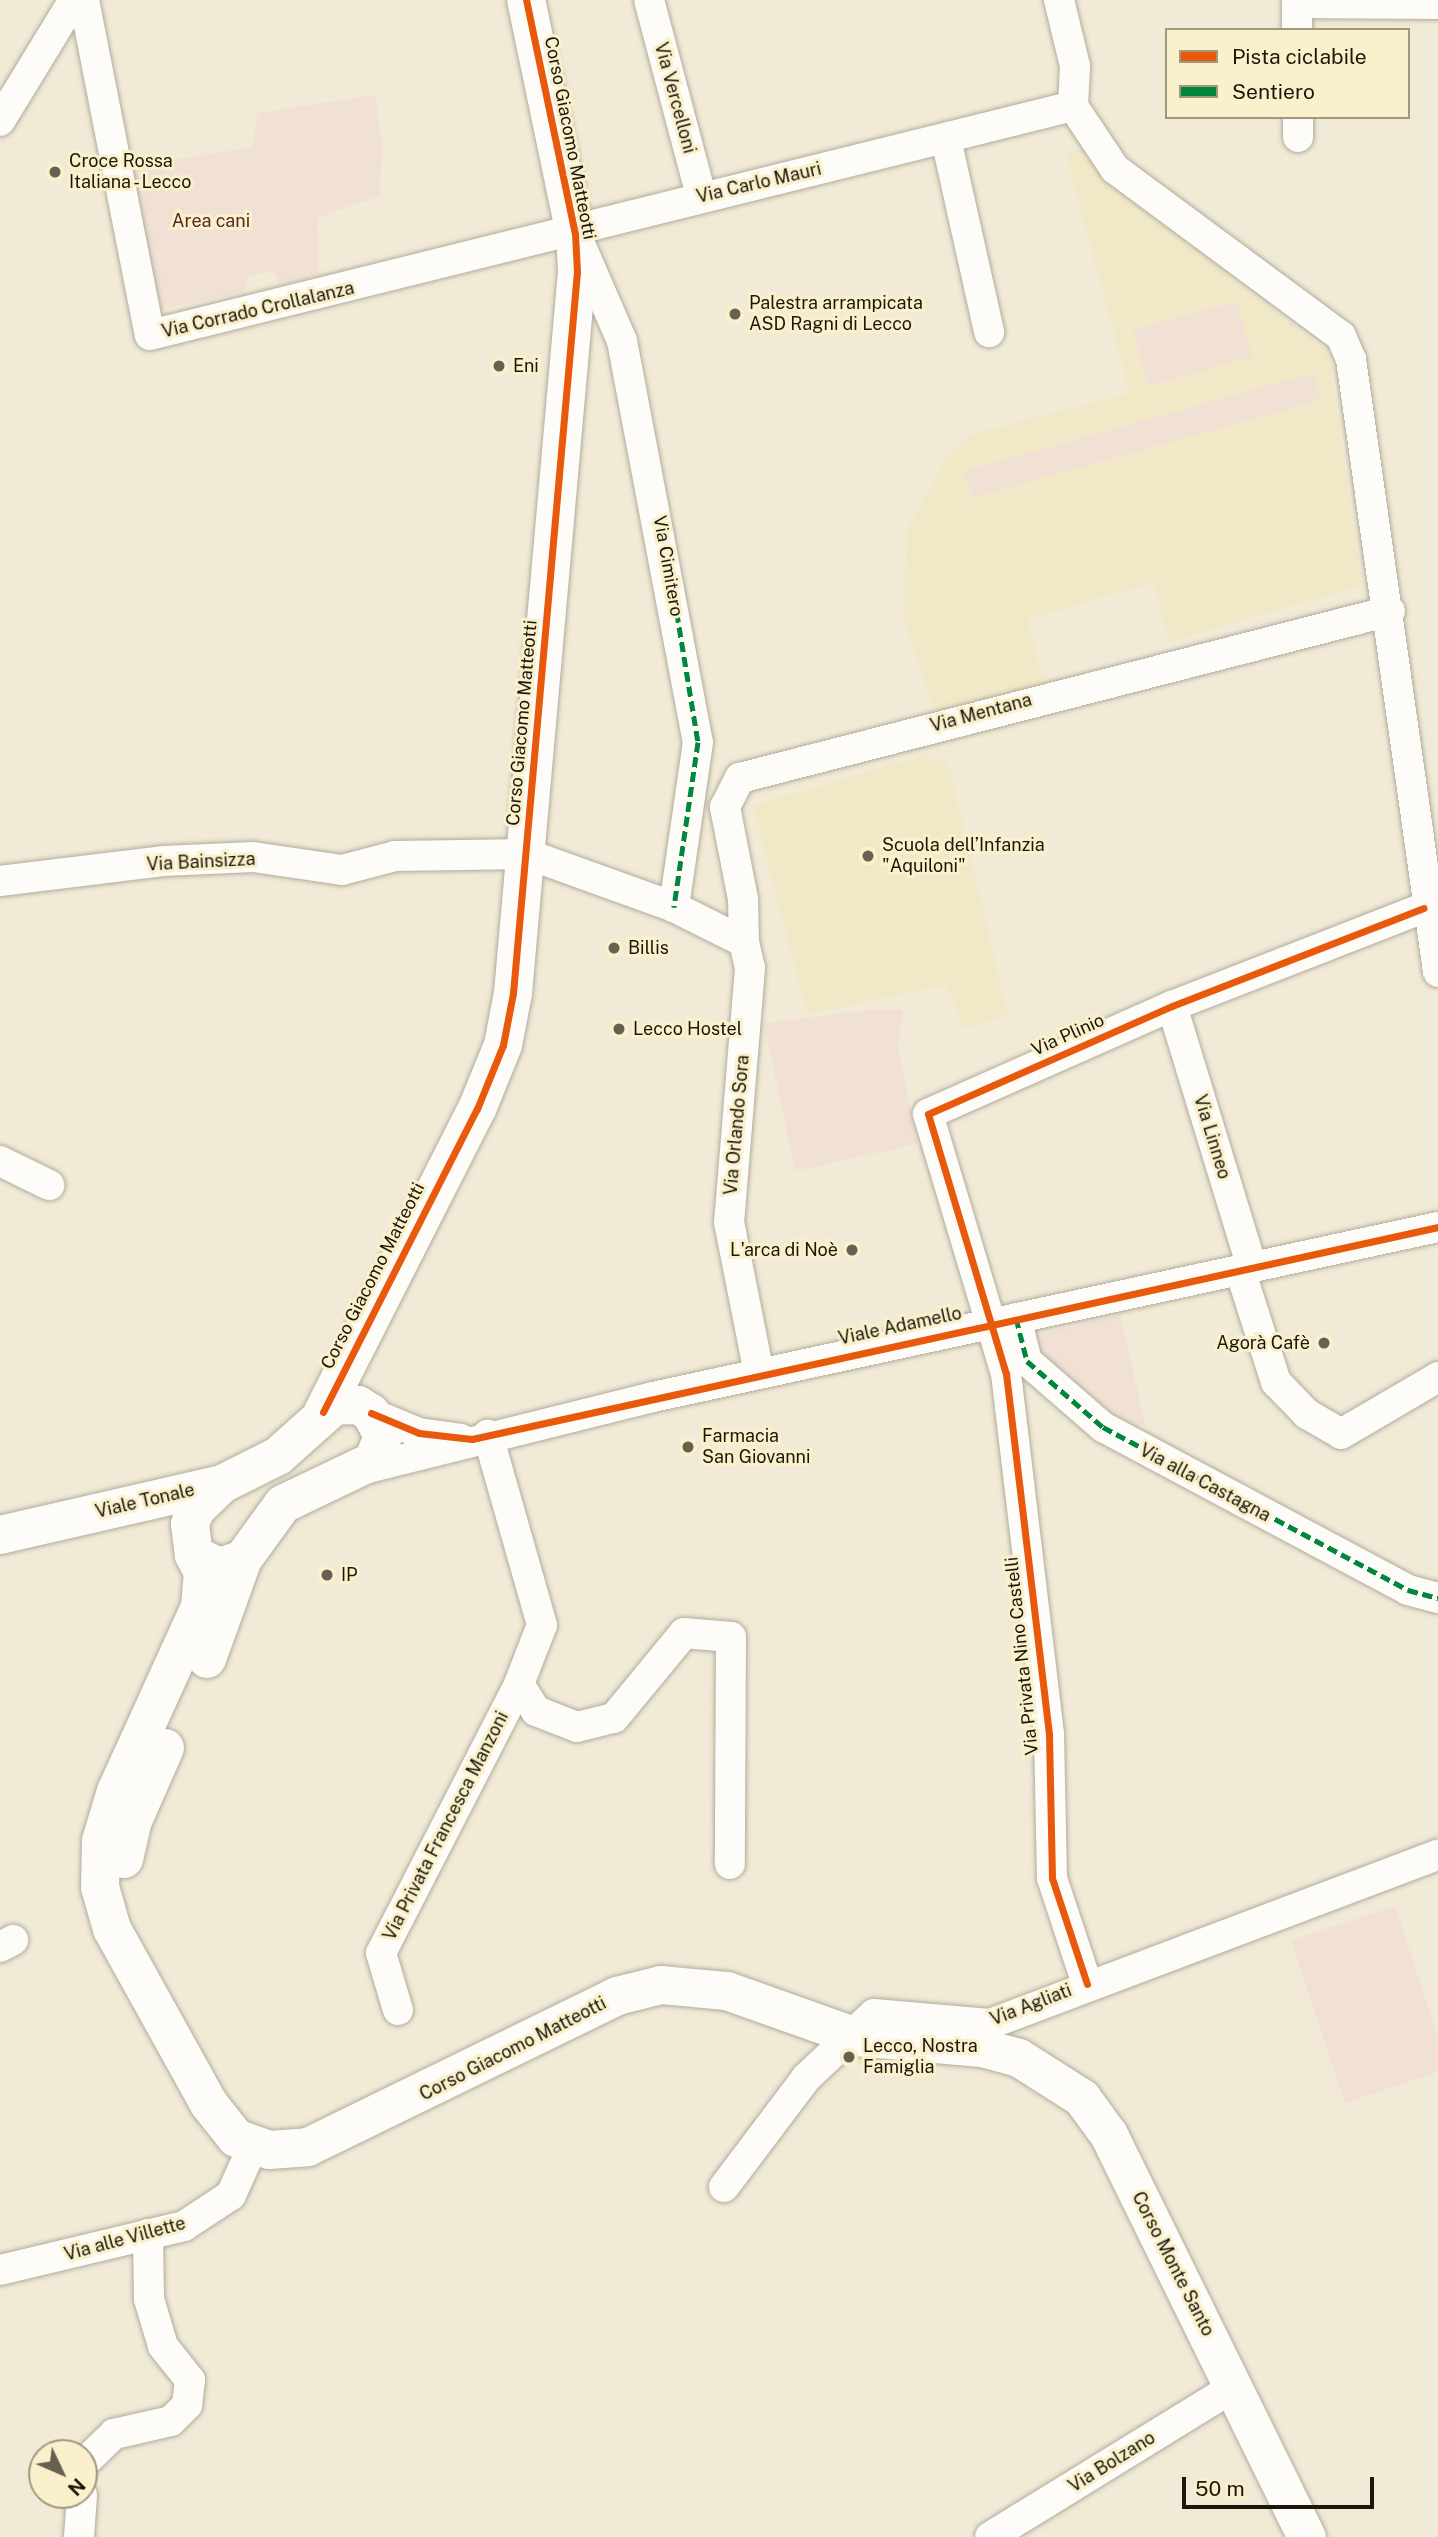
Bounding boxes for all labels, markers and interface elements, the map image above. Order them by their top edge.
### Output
legend [1165,28,1410,119]
street label: Corso Giacomo Matteotti [540,35,600,241]
street label: Via Vercelloni [650,40,700,156]
text: Pista ciclabile [1232,44,1367,69]
text: Sentiero [1232,79,1315,104]
place label: Croce Rossa Italiana - Lecco [69,151,196,194]
street label: Via Carlo Mauri [694,158,824,208]
marker: Croce Rossa Italiana - Lecco [47,164,63,180]
park label: Area cani [172,210,250,232]
street label: Via Corrado Crollalanza [160,277,356,343]
place label: Palestra arrampicata ASD Ragni di Lecco [749,293,923,336]
marker: Palestra arrampicata ASD Ragni di Lecco [727,306,743,322]
place label: Eni [513,355,539,377]
marker: Eni [491,358,507,374]
street label: Via Cimitero [649,514,687,618]
street label: Corso Giacomo Matteotti [502,619,542,827]
street label: Via Mentana [928,689,1034,737]
place label: Scuola dell’Infanzia "Aquiloni" [882,835,1045,878]
street label: Via Bainsizza [146,848,256,876]
marker: Scuola dell’Infanzia "Aquiloni" [860,848,876,864]
place label: Billis [628,937,669,959]
marker: Billis [606,940,622,956]
street label: Via Plinio [1028,1009,1108,1061]
place label: Lecco Hostel [633,1018,742,1040]
marker: Lecco Hostel [611,1021,627,1037]
street label: Via Orlando Sora [720,1054,754,1196]
street label: Via Linneo [1189,1092,1235,1182]
street label: Corso Giacomo Matteotti [316,1179,430,1373]
place label: L'arca di Noè [730,1239,838,1261]
marker: L'arca di Noè [844,1242,860,1258]
street label: Viale Adamello [836,1302,964,1350]
place label: Agorà Cafè [1216,1332,1310,1354]
marker: Agorà Cafè [1316,1335,1332,1351]
place label: Farmacia San Giovanni [702,1426,810,1468]
marker: Farmacia San Giovanni [680,1439,696,1455]
street label: Via alla Castagna [1136,1439,1274,1527]
street label: Viale Tonale [93,1479,197,1523]
street label: Via Privata Nino Castelli [1001,1556,1043,1756]
place label: IP [341,1564,358,1586]
marker: IP [319,1567,335,1583]
street label: Via Privata Francesca Manzoni [379,1708,513,1944]
street label: Via Agliati [987,1980,1075,2030]
street label: Corso Giacomo Matteotti [416,1992,610,2106]
place label: Lecco, Nostra Famiglia [863,2036,978,2078]
marker: Lecco, Nostra Famiglia [841,2049,857,2065]
street label: Corso Monte Santo [1127,2188,1219,2340]
street label: Via alle Villette [62,2212,188,2266]
street label: Via Bolzano [1065,2427,1159,2497]
north arrow [28,2439,98,2509]
scale bar [1186,2464,1378,2508]
text: N [64,2474,90,2500]
text: 50 m [1195,2476,1245,2501]

